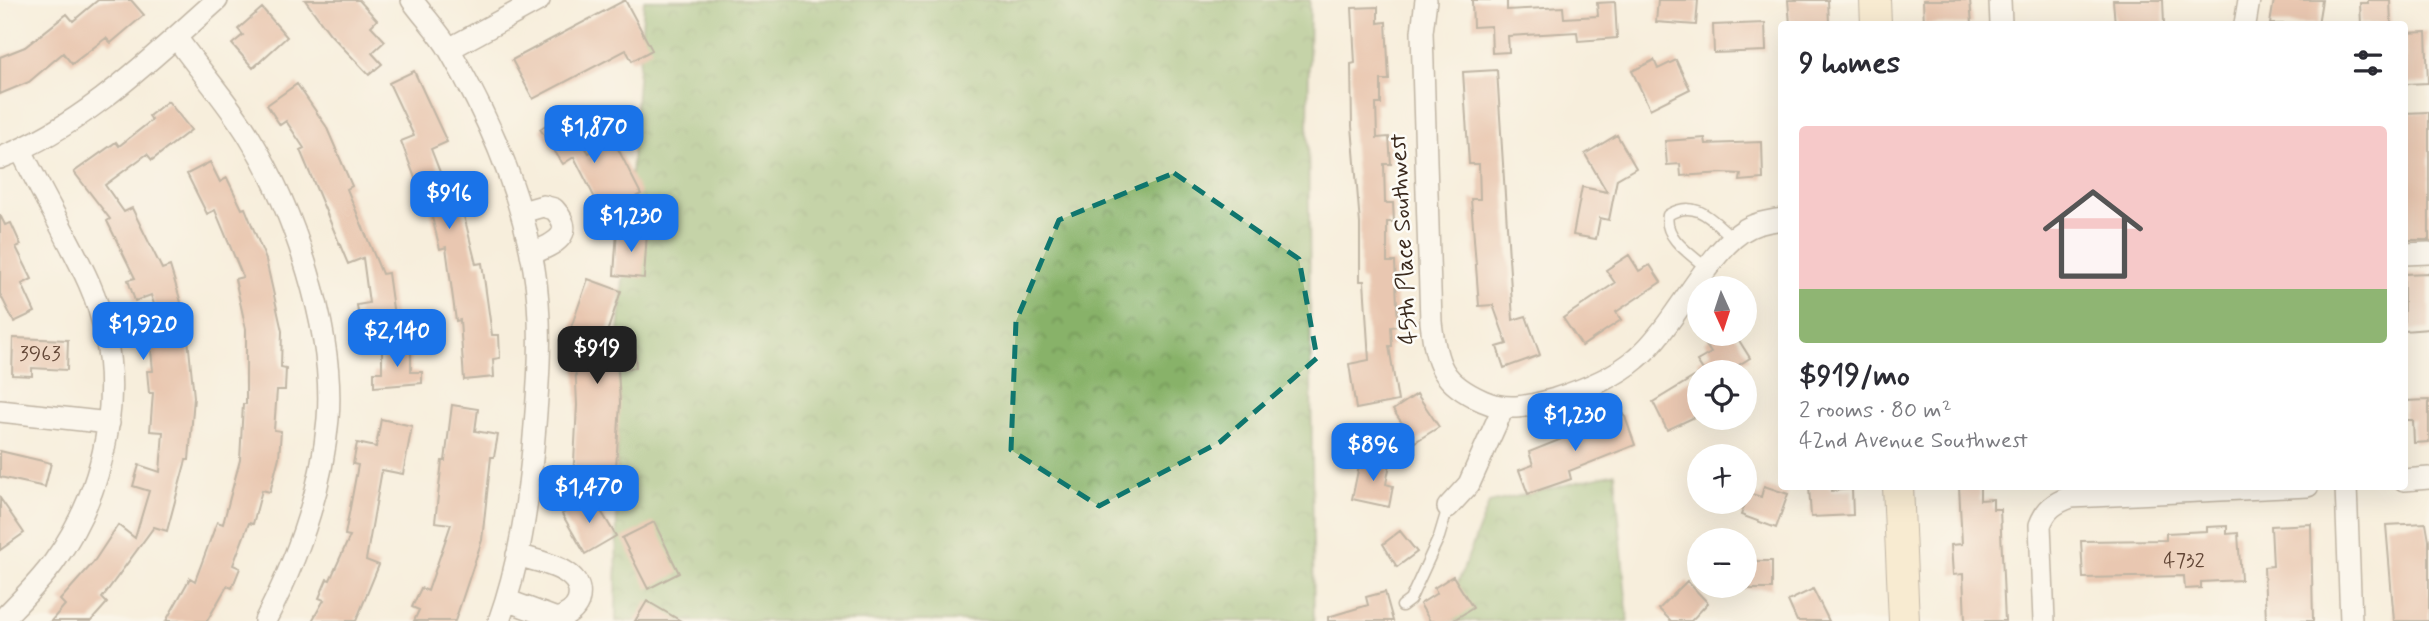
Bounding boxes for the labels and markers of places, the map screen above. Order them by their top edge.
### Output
pin: $1,870 [537,106,651,165]
pin: $916 [408,172,490,231]
pin: $1,230 [574,194,688,254]
pin: $1,920 [86,302,200,362]
pin: $2,140 [340,310,454,369]
pin: $919 [556,326,638,386]
pin: $1,230 [1518,393,1632,453]
pin: $896 [1332,424,1414,483]
pin: $1,470 [532,466,646,525]

